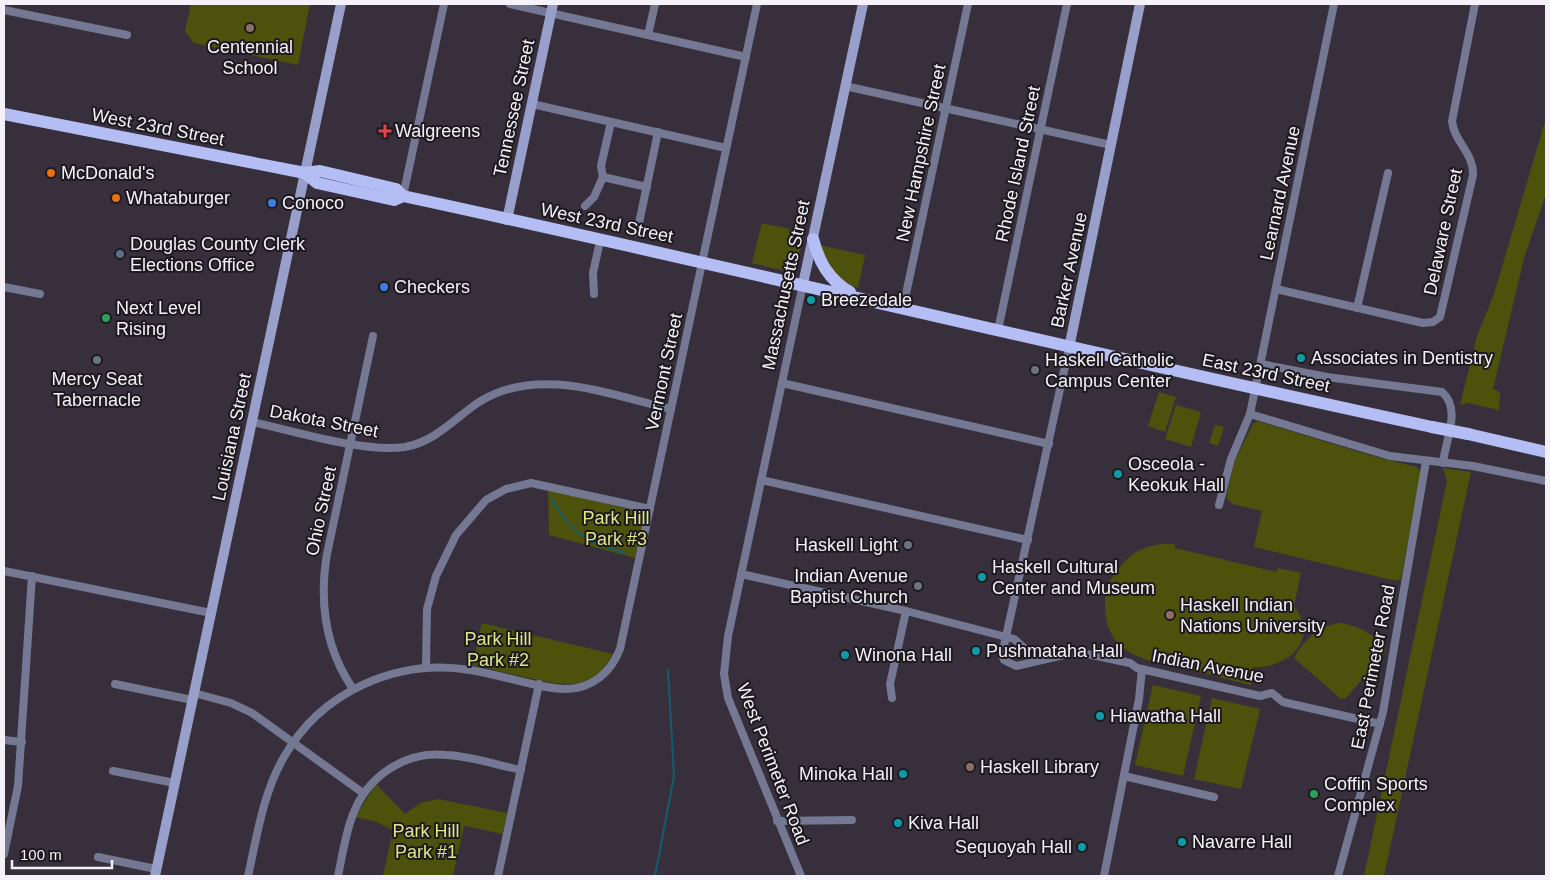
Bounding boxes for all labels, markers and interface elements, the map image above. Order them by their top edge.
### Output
marker: Centennial School [244,22,256,34]
place label: Centennial School [207,37,293,78]
street label: Tennessee Street [490,37,538,179]
street label: New Hampshire Street [892,62,950,244]
street label: Rhode Island Street [992,84,1044,244]
street label: West 23rd Street [90,104,226,150]
place label: Walgreens [395,121,480,141]
street label: Learnard Avenue [1256,124,1304,262]
marker: Walgreens [379,125,391,137]
place label: McDonald's [61,163,154,183]
marker: McDonald's [45,167,57,179]
street label: Delaware Street [1420,167,1466,297]
place label: Whataburger [126,188,230,208]
marker: Whataburger [110,192,122,204]
place label: Conoco [282,193,344,213]
marker: Conoco [266,197,278,209]
street label: Massachusetts Street [758,198,814,372]
street label: West 23rd Street [539,199,675,247]
street label: Barker Avenue [1047,210,1091,330]
place label: Douglas County Clerk Elections Office [130,234,306,275]
marker: Douglas County Clerk Elections Office [114,248,126,260]
place label: Checkers [394,277,470,297]
marker: Checkers [378,281,390,293]
place label: Breezedale [821,290,912,310]
marker: Breezedale [805,294,817,306]
place label: Next Level Rising [116,298,201,339]
street label: Vermont Street [642,311,686,433]
marker: Next Level Rising [100,312,112,324]
place label: Associates in Dentistry [1311,348,1493,368]
place label: Haskell Catholic Campus Center [1045,350,1174,391]
street label: East 23rd Street [1200,350,1332,396]
marker: Associates in Dentistry [1295,352,1307,364]
marker: Mercy Seat Tabernacle [91,354,103,366]
marker: Haskell Catholic Campus Center [1029,364,1041,376]
place label: Mercy Seat Tabernacle [51,369,143,410]
street label: Louisiana Street [209,371,255,503]
street label: Dakota Street [268,401,380,441]
place label: Osceola - Keokuk Hall [1128,454,1224,495]
street label: Ohio Street [302,464,340,558]
marker: Osceola - Keokuk Hall [1112,468,1124,480]
park label: Park Hill Park #3 [582,508,650,549]
place label: Haskell Light [795,535,898,555]
marker: Haskell Light [902,539,914,551]
place label: Haskell Cultural Center and Museum [992,557,1155,598]
place label: Indian Avenue Baptist Church [790,566,908,607]
marker: Haskell Cultural Center and Museum [976,571,988,583]
marker: Indian Avenue Baptist Church [912,580,924,592]
street label: East Perimeter Road [1347,583,1399,751]
place label: Haskell Indian Nations University [1180,595,1325,636]
marker: Haskell Indian Nations University [1164,609,1176,621]
park label: Park Hill Park #2 [464,629,532,670]
place label: Pushmataha Hall [986,641,1123,661]
place label: Winona Hall [855,645,952,665]
marker: Pushmataha Hall [970,645,982,657]
street label: Indian Avenue [1150,645,1266,687]
marker: Winona Hall [839,649,851,661]
street label: West Perimeter Road [733,680,813,848]
place label: Hiawatha Hall [1110,706,1221,726]
marker: Hiawatha Hall [1094,710,1106,722]
place label: Haskell Library [980,757,1099,777]
marker: Haskell Library [964,761,976,773]
place label: Minoka Hall [799,764,893,784]
marker: Minoka Hall [897,768,909,780]
place label: Coffin Sports Complex [1324,774,1428,815]
marker: Coffin Sports Complex [1308,788,1320,800]
place label: Kiva Hall [908,813,979,833]
marker: Kiva Hall [892,817,904,829]
park label: Park Hill Park #1 [392,821,460,862]
place label: Navarre Hall [1192,832,1292,852]
marker: Navarre Hall [1176,836,1188,848]
place label: Sequoyah Hall [955,837,1072,857]
scale bar [12,838,112,870]
marker: Sequoyah Hall [1076,841,1088,853]
text: 100 m [20,846,62,863]

